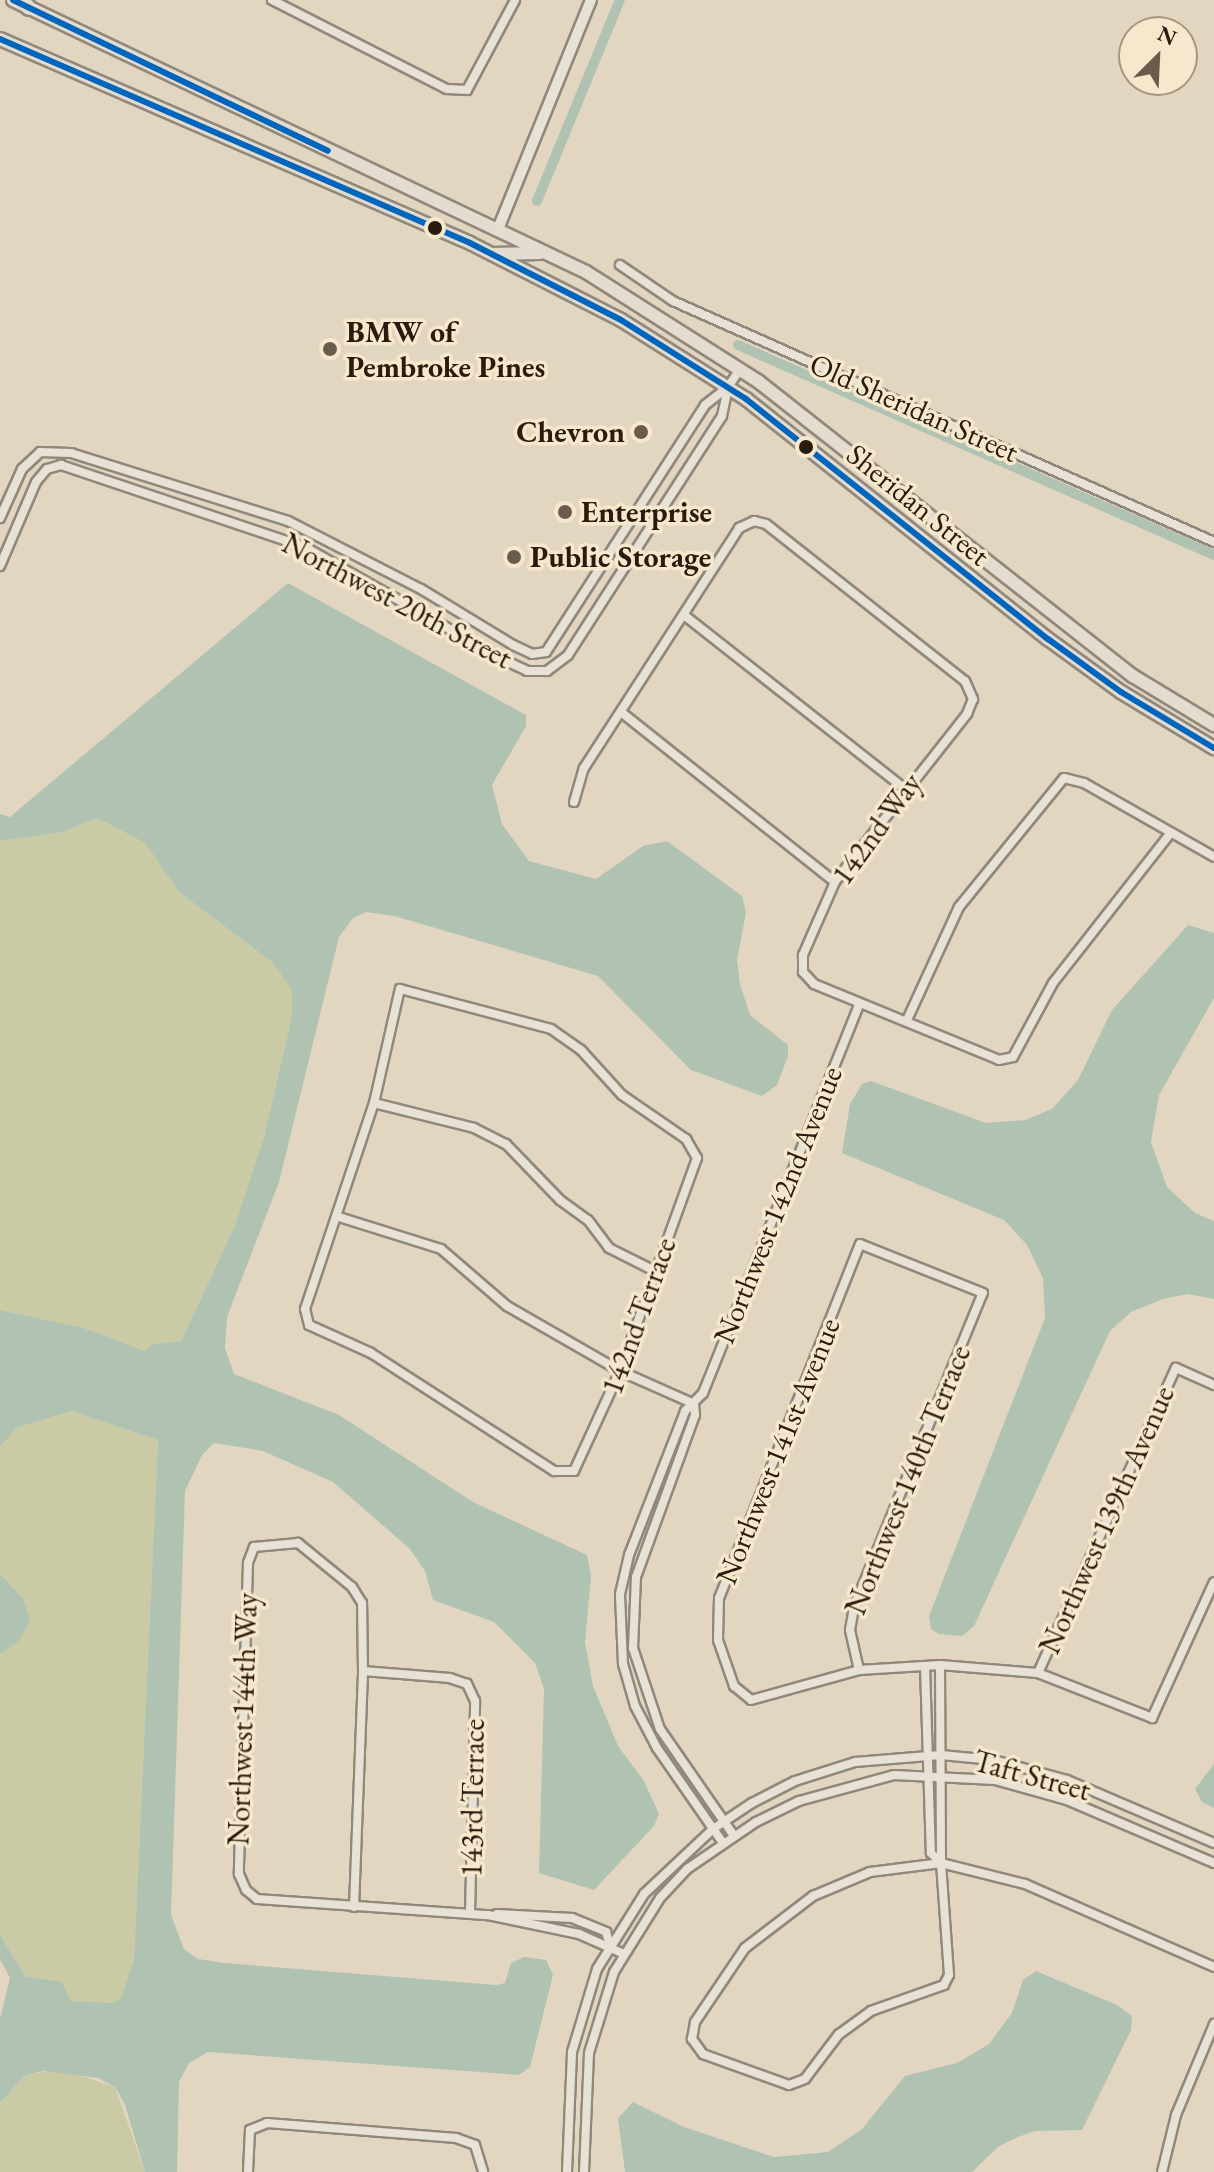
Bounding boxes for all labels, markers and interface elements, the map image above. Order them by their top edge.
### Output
north arrow [1118,16,1198,96]
text: N [1153,19,1181,52]
unlabelled marker [427,220,443,236]
place label: BMW of Pembroke Pines [346,314,545,384]
marker: BMW of Pembroke Pines [321,340,339,358]
street label: Old Sheridan Street [804,346,1024,470]
place label: Chevron [516,414,625,450]
marker: Chevron [632,423,650,441]
street label: Sheridan Street [839,436,997,574]
unlabelled marker [798,439,814,455]
place label: Enterprise [581,494,712,530]
marker: Enterprise [556,503,574,521]
street label: Northwest 20th Street [276,525,518,677]
place label: Public Storage [530,539,711,575]
marker: Public Storage [505,548,523,566]
street label: 142nd Way [824,766,930,892]
street label: Northwest 142nd Avenue [706,1061,850,1349]
street label: 142nd Terrace [594,1233,684,1399]
street label: Northwest 141st Avenue [708,1313,848,1589]
street label: Northwest 140th Terrace [837,1340,979,1620]
street label: Northwest 139th Avenue [1032,1380,1182,1660]
street label: Northwest 144th Way [221,1592,265,1846]
street label: 143rd Terrace [454,1719,492,1877]
street label: Taft Street [969,1743,1095,1809]

